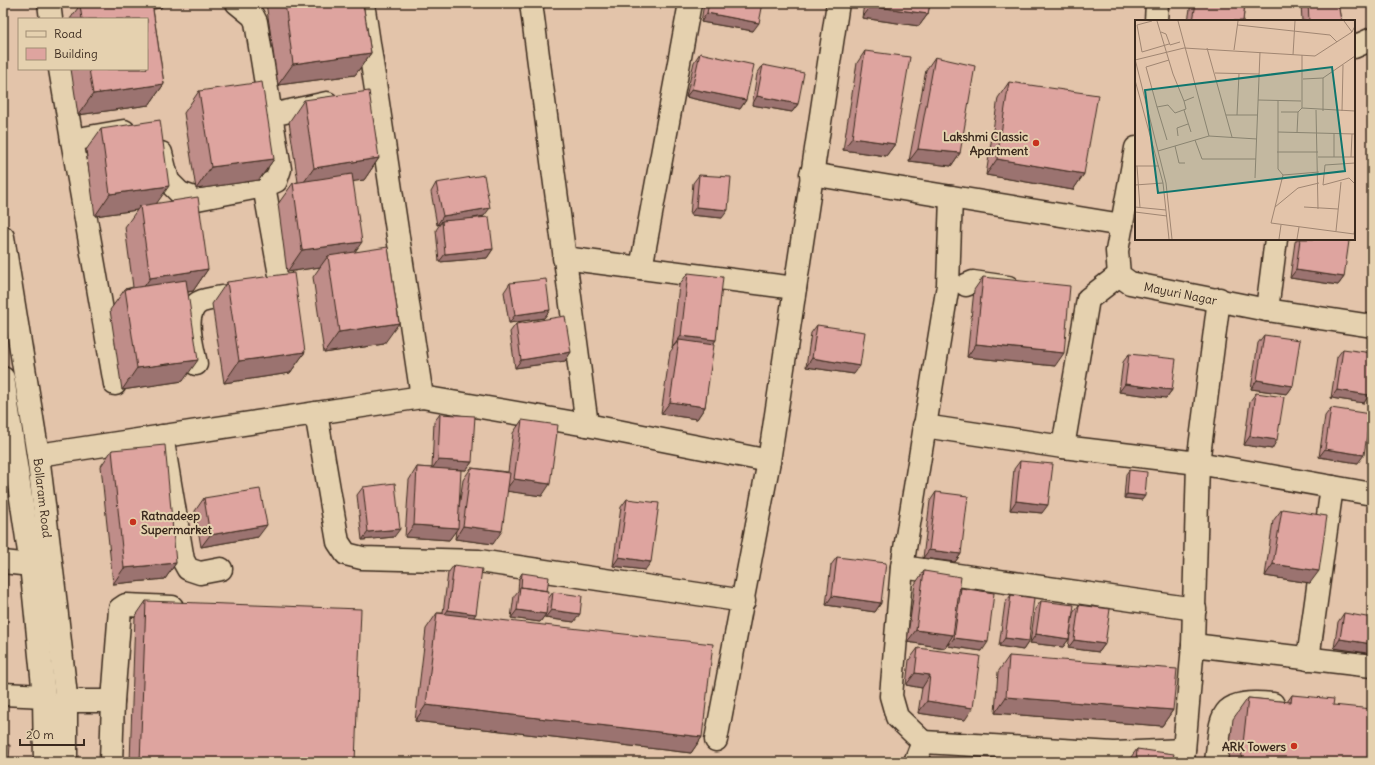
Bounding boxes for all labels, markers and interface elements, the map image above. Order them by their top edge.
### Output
legend [18,18,148,70]
inset map [1135,20,1355,240]
text: Road [54,26,82,41]
text: Building [54,46,98,61]
place label: Lakshmi Classic Apartment [943,129,1029,159]
marker: Lakshmi Classic Apartment [1031,138,1041,148]
street label: Mayuri Nagar [1143,278,1219,308]
street label: Bollaram Road [31,457,55,539]
place label: Ratnadeep Supermarket [141,508,213,538]
marker: Ratnadeep Supermarket [128,517,138,527]
scale bar [20,721,84,747]
text: 20 m [26,727,54,742]
place label: ARK Towers [1222,739,1287,754]
marker: ARK Towers [1289,741,1299,751]

